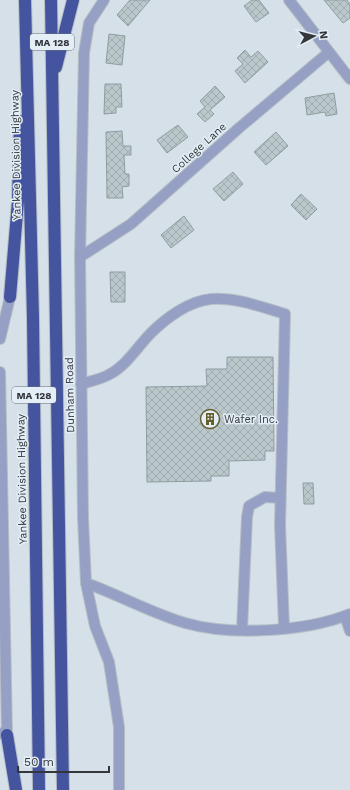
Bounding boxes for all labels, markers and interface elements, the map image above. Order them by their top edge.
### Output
north arrow [294,16,334,56]
text: N [316,30,330,40]
road number: MA 128 [30,34,74,50]
street label: Yankee Division Highway [8,89,24,220]
street label: College Lane [169,120,229,176]
street label: Dunham Road [63,357,77,433]
road number: MA 128 [12,387,56,403]
building icon: Wafer Inc. [199,408,221,430]
street label: Yankee Division Highway [14,413,30,544]
place label: Wafer Inc. [224,413,278,426]
scale bar [18,748,109,774]
text: 50 m [24,755,54,769]

